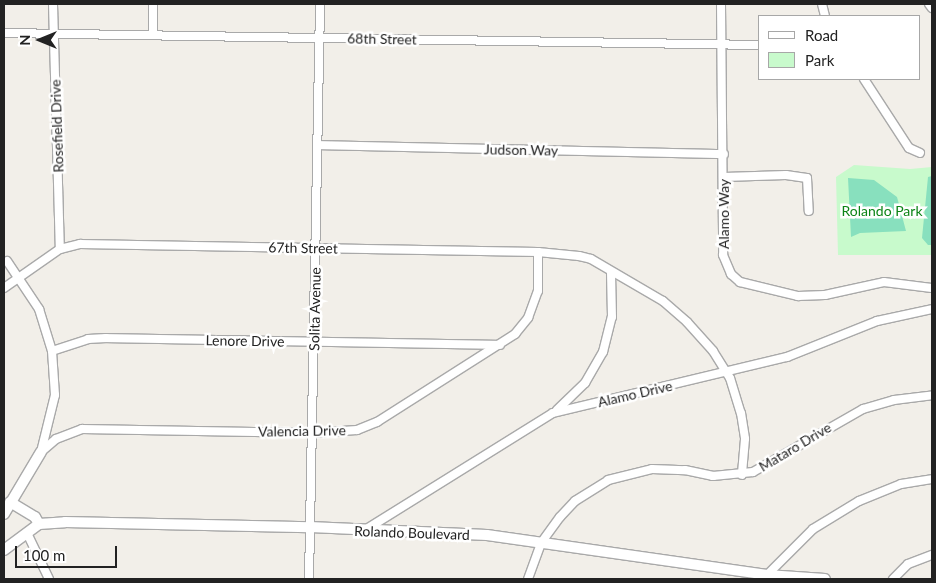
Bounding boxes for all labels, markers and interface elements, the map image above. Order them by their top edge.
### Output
north arrow [15,15,65,65]
legend [758,15,921,80]
text: Road [805,26,838,44]
street label: 68th Street [347,30,417,48]
text: N [16,35,33,45]
text: Park [805,51,834,69]
street label: Rosefield Drive [47,79,67,173]
street label: Judson Way [484,141,558,159]
street label: Alamo Way [716,179,732,249]
park label: Rolando Park [841,203,923,219]
street label: 67th Street [268,239,338,257]
street label: Solita Avenue [306,267,324,351]
street label: Lenore Drive [205,332,285,350]
street label: Alamo Drive [596,377,674,411]
street label: Mataro Drive [756,419,834,475]
street label: Valencia Drive [258,422,346,440]
street label: Rolando Boulevard [354,523,470,543]
scale bar [18,536,120,568]
text: 100 m [23,546,65,564]

